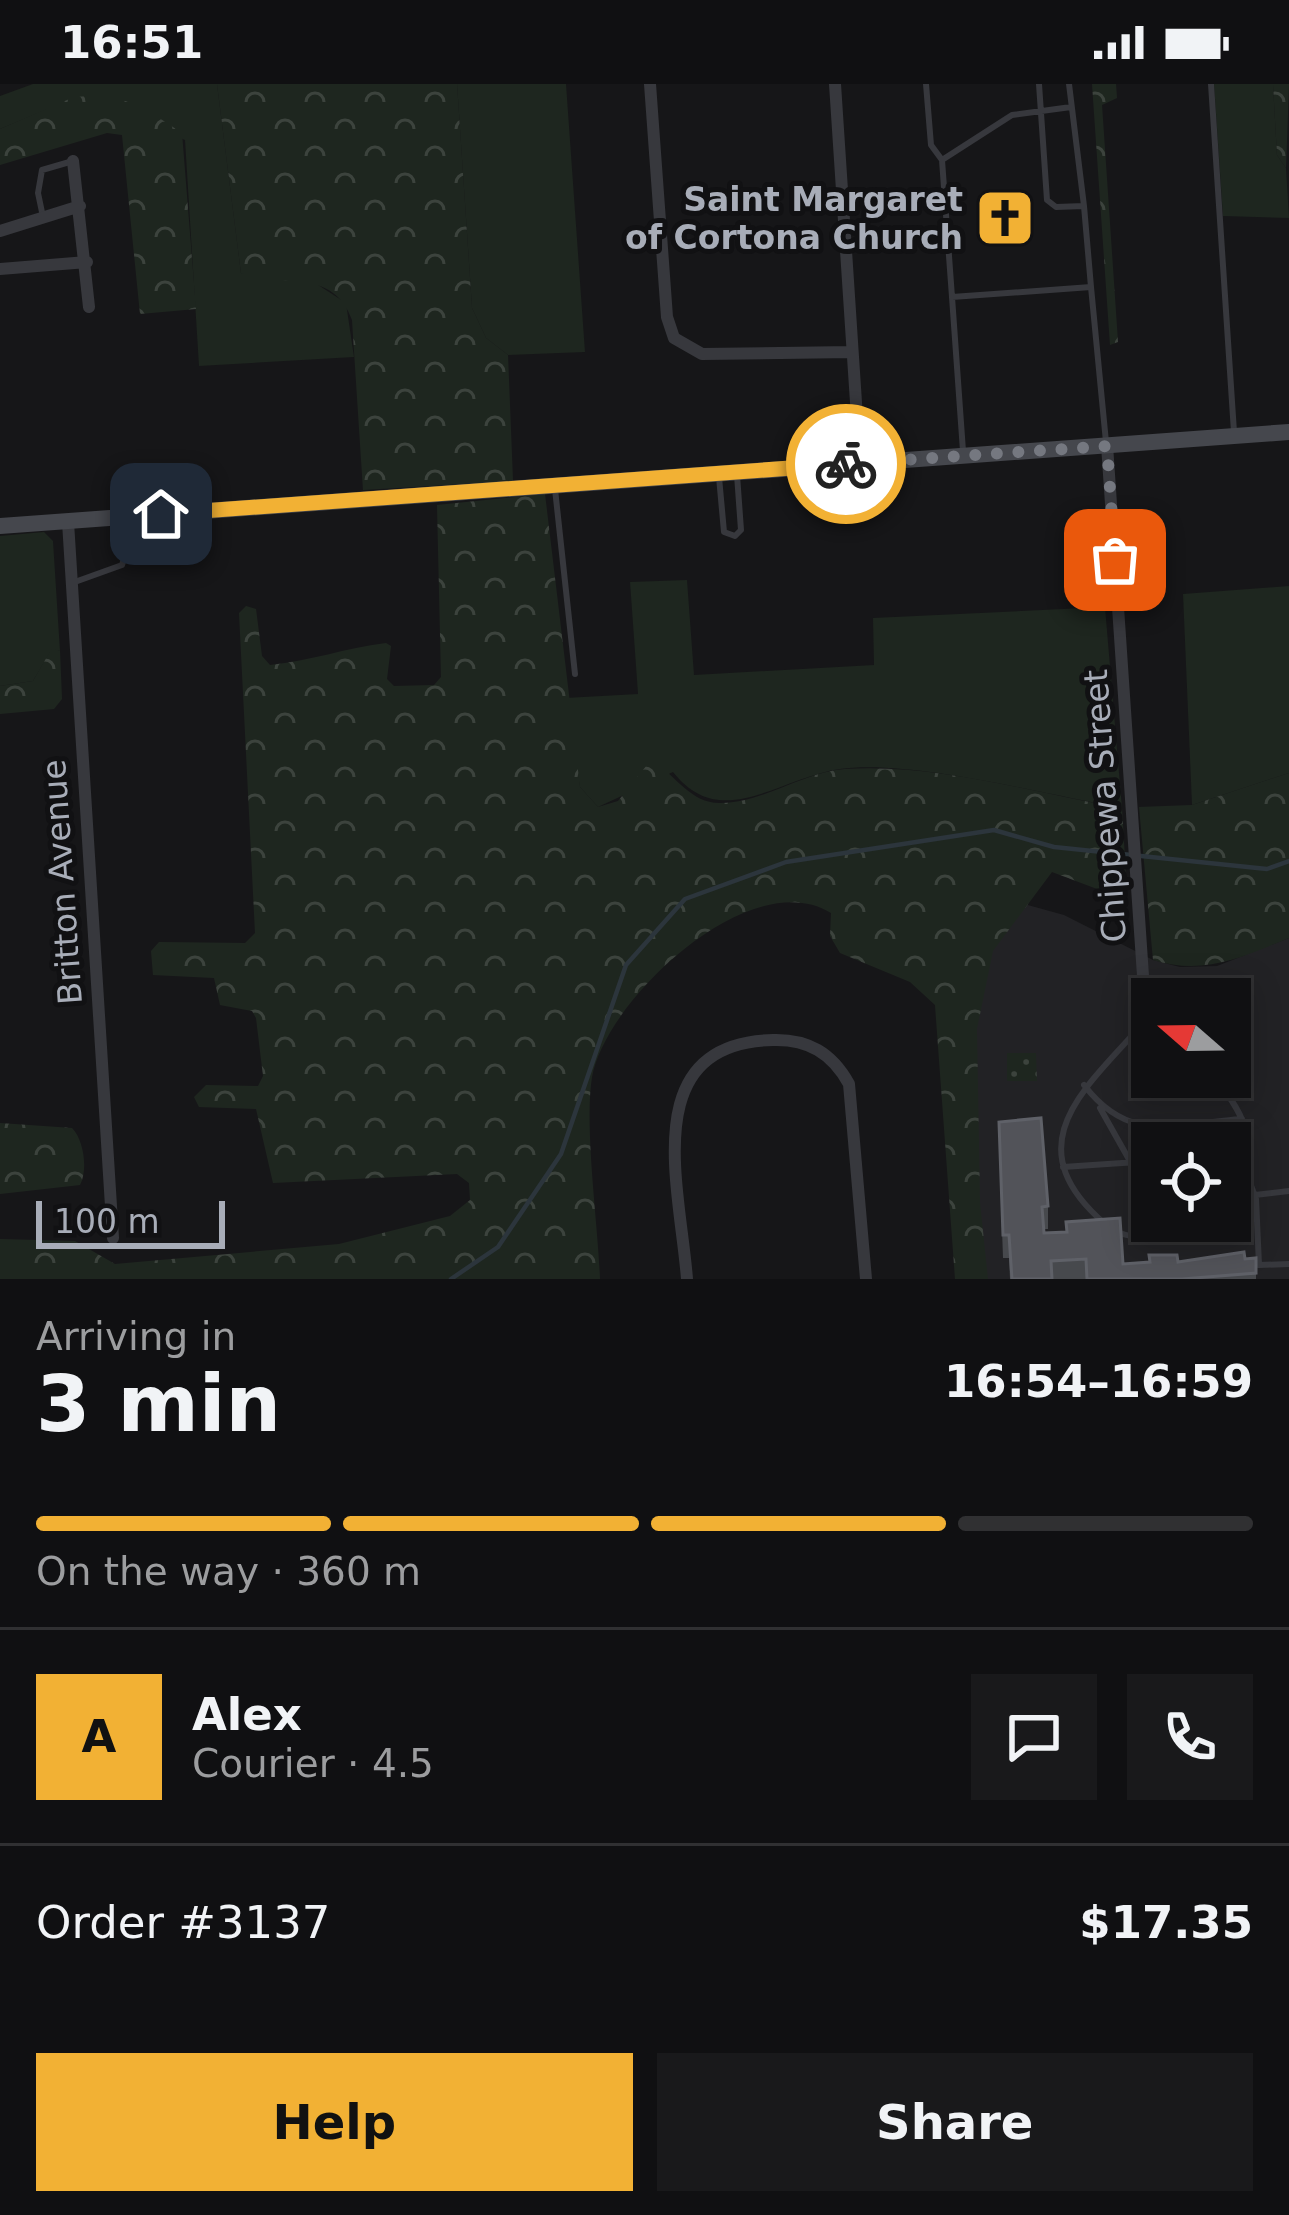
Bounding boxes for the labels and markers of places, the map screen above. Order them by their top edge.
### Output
place label: Saint Margaret of Cortona Church [625,180,963,257]
church icon: Saint Margaret of Cortona Church [974,187,1036,249]
pin [110,463,212,565]
pin [1064,509,1166,611]

